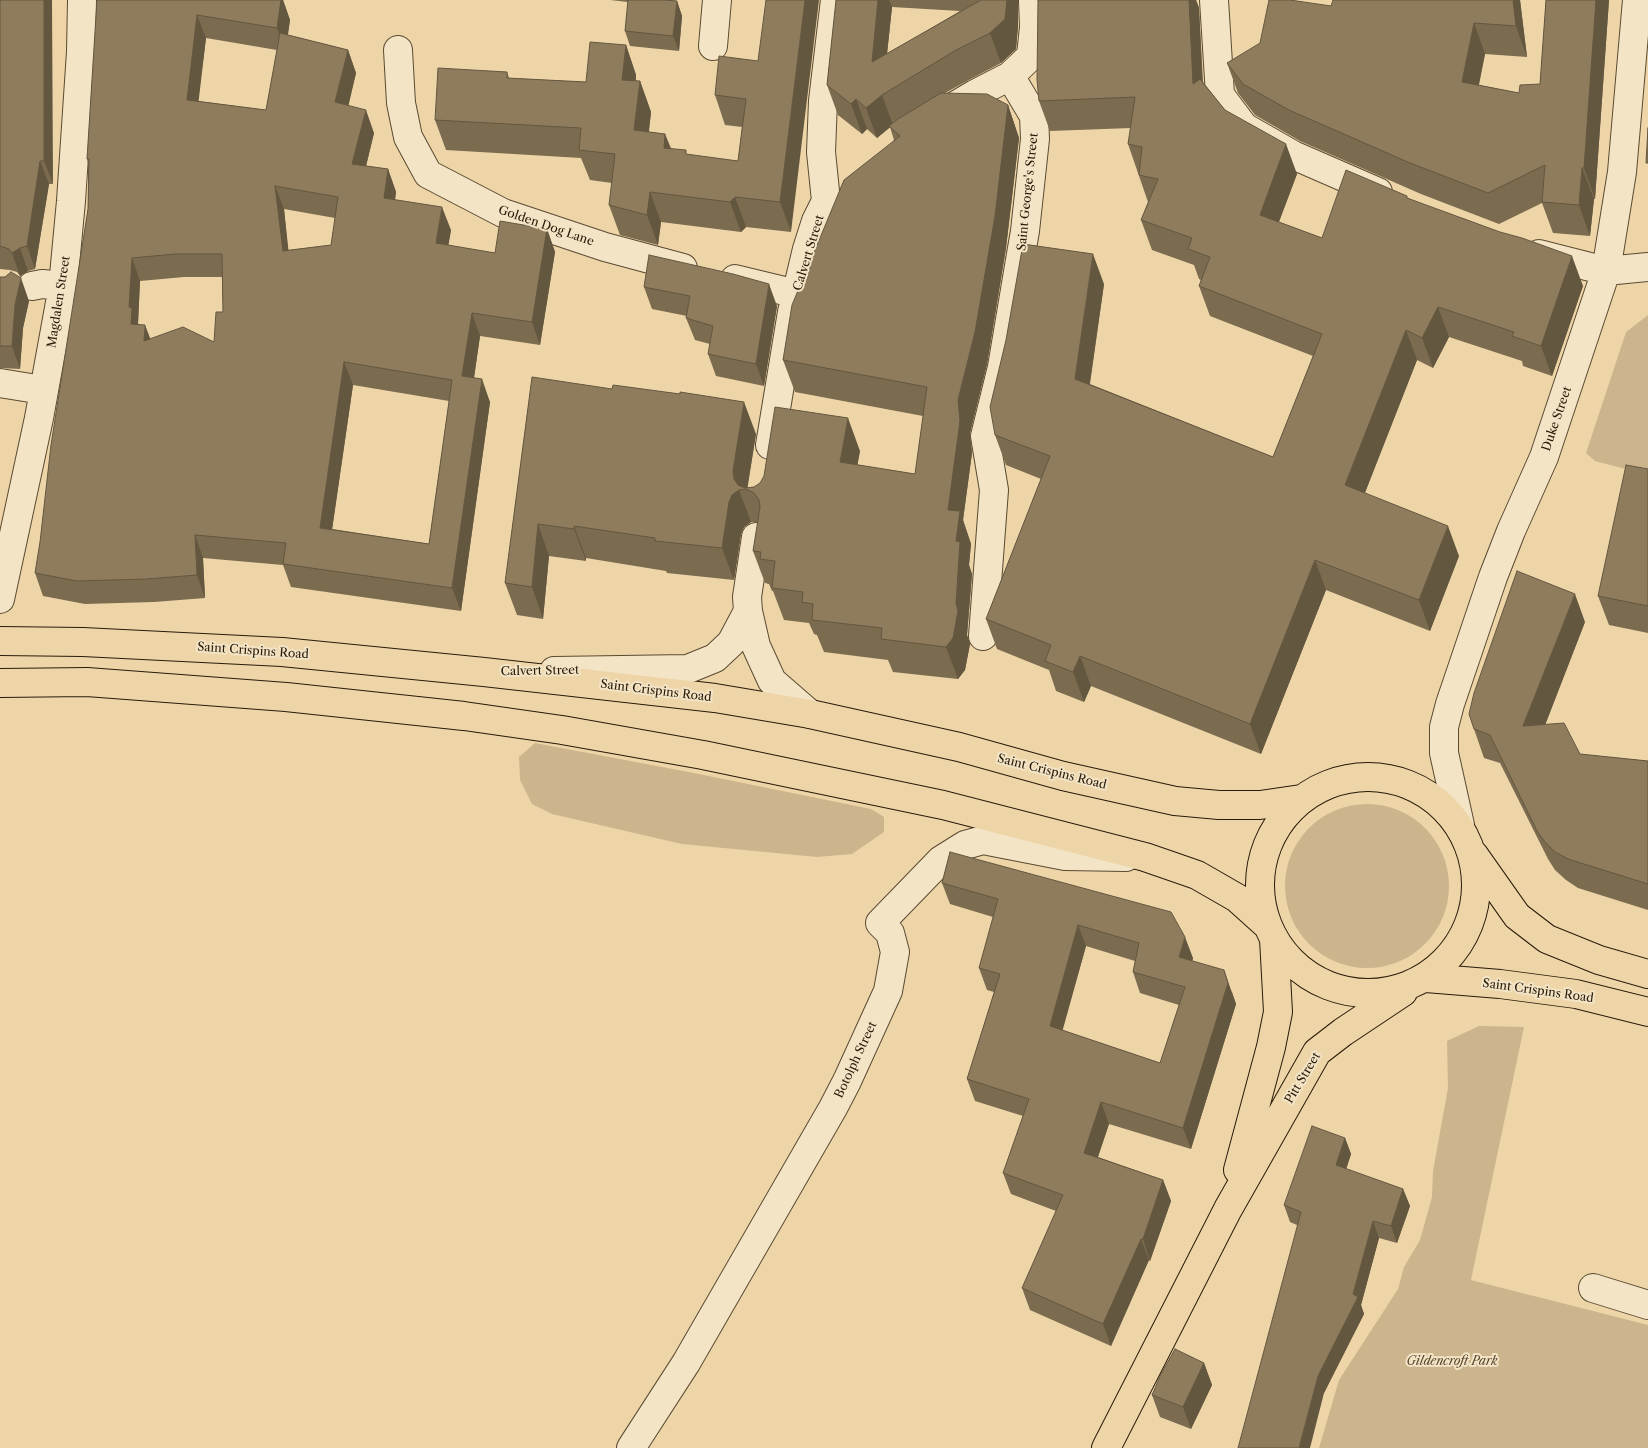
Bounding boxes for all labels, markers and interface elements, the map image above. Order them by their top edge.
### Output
street label: Saint George's Street [1015,132,1041,252]
street label: Golden Dog Lane [496,203,596,249]
street label: Calvert Street [791,213,827,293]
street label: Magdalen Street [45,255,73,349]
street label: Duke Street [1539,385,1575,453]
street label: Saint Crispins Road [197,640,309,662]
street label: Calvert Street [501,663,579,679]
street label: Saint Crispins Road [600,677,712,705]
street label: Saint Crispins Road [996,751,1108,793]
street label: Saint Crispins Road [1482,976,1594,1006]
street label: Botolph Street [832,1019,880,1101]
street label: Pitt Street [1282,1050,1324,1106]
park label: Gildencroft Park [1407,1355,1497,1369]

